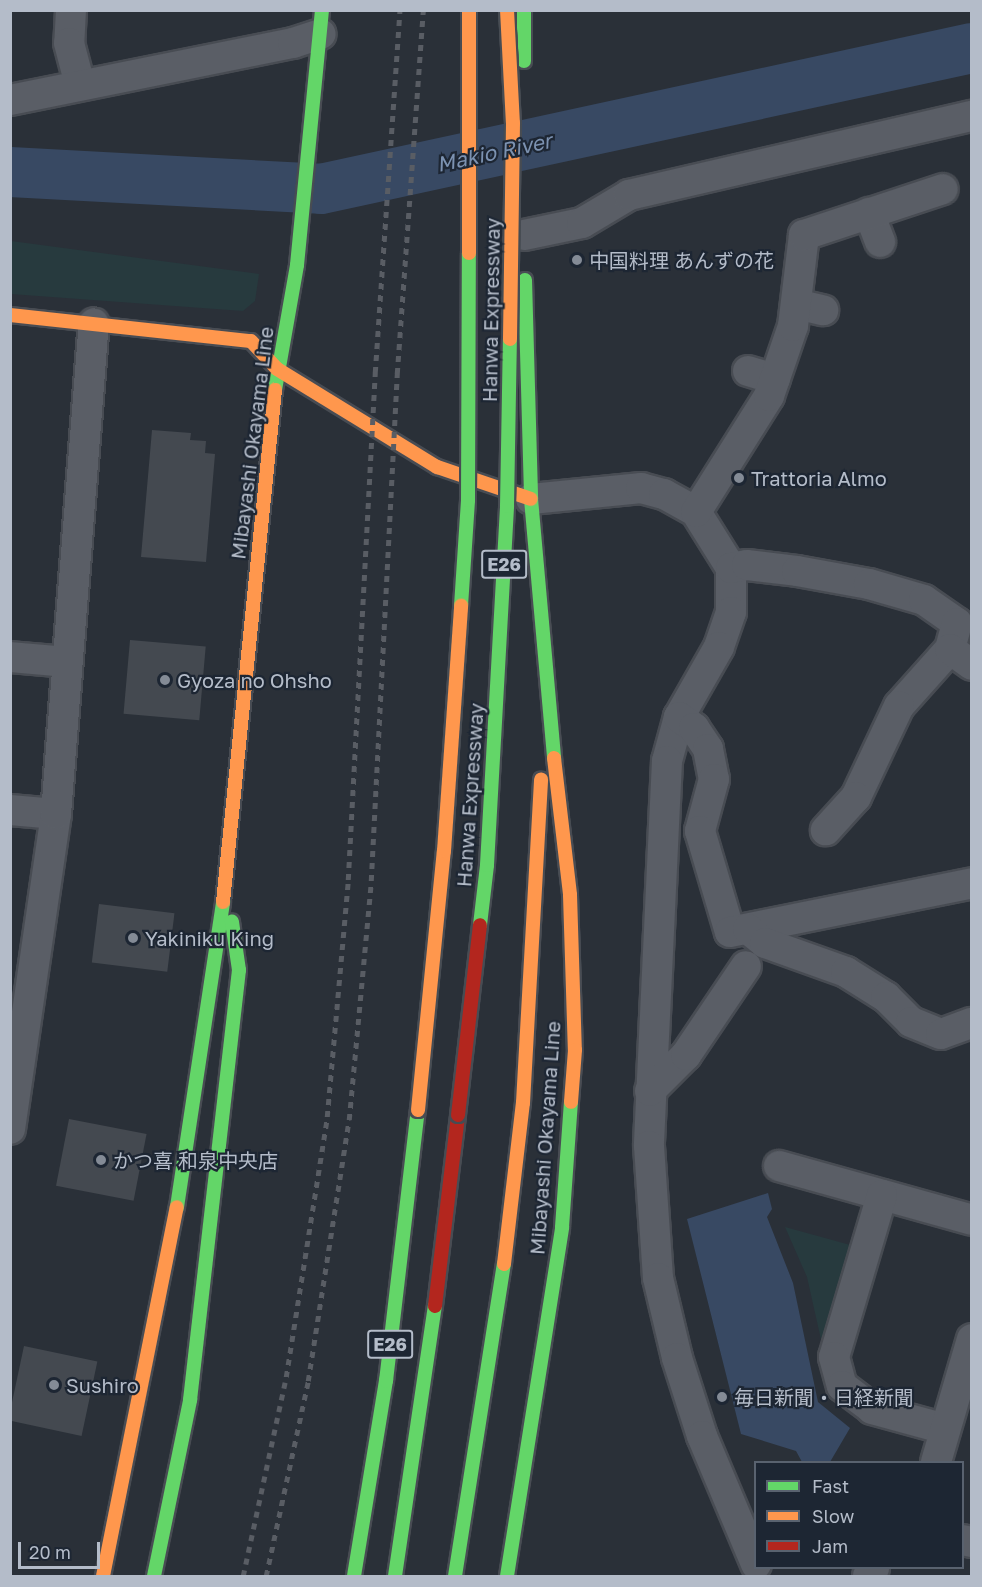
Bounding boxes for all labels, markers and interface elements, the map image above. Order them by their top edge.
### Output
water label: Makio River [434,128,554,176]
street label: Hanwa Expressway [477,218,505,402]
place label: 中国料理 あんずの花 [589,248,774,272]
marker: 中国料理 あんずの花 [570,253,584,267]
street label: Mibayashi Okayama Line [226,325,278,561]
place label: Trattoria Almo [751,466,887,490]
marker: Trattoria Almo [732,471,746,485]
road number: E26 [480,549,528,579]
place label: Gyoza no Ohsho [177,668,332,692]
marker: Gyoza no Ohsho [158,673,172,687]
street label: Hanwa Expressway [452,702,488,888]
place label: Yakiniku King [145,926,274,950]
marker: Yakiniku King [126,931,140,945]
street label: Mibayashi Okayama Line [525,1020,565,1256]
place label: かつ喜 和泉中央店 [113,1148,278,1172]
marker: かつ喜 和泉中央店 [94,1153,108,1167]
road number: E26 [366,1329,414,1359]
place label: Sushiro [66,1373,139,1397]
marker: Sushiro [47,1378,61,1392]
place label: 毎日新聞・日経新聞 [734,1385,914,1409]
marker: 毎日新聞・日経新聞 [715,1390,729,1404]
legend [754,1461,964,1569]
text: Fast [812,1475,849,1497]
text: Slow [812,1505,854,1527]
scale bar [21,1530,104,1568]
text: Jam [812,1535,848,1557]
text: 20 m [29,1541,71,1563]

